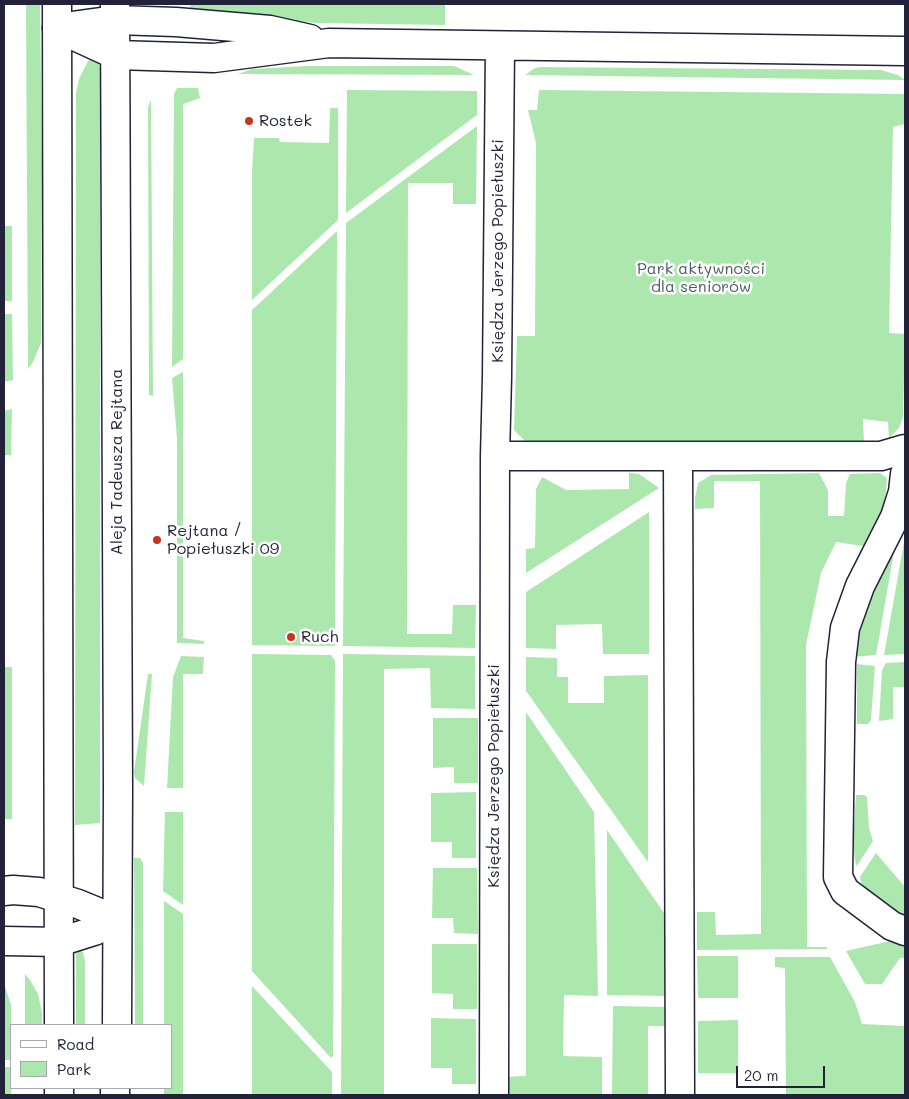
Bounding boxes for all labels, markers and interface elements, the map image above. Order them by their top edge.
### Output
place label: Rostek [259,111,312,131]
marker: Rostek [243,115,255,127]
street label: Księdza Jerzego Popiełuszki [488,139,508,363]
park label: Park aktywności dla seniorów [637,259,765,297]
street label: Aleja Tadeusza Rejtana [107,369,127,555]
place label: Rejtana / Popiełuszki 09 [167,521,279,559]
marker: Rejtana / Popiełuszki 09 [151,534,163,546]
place label: Ruch [301,627,338,647]
marker: Ruch [285,631,297,643]
street label: Księdza Jerzego Popiełuszki [484,664,504,888]
legend [10,1024,172,1089]
text: Road [57,1034,94,1054]
scale bar [739,1056,828,1088]
text: Park [57,1059,91,1079]
text: 20 m [744,1065,778,1085]

